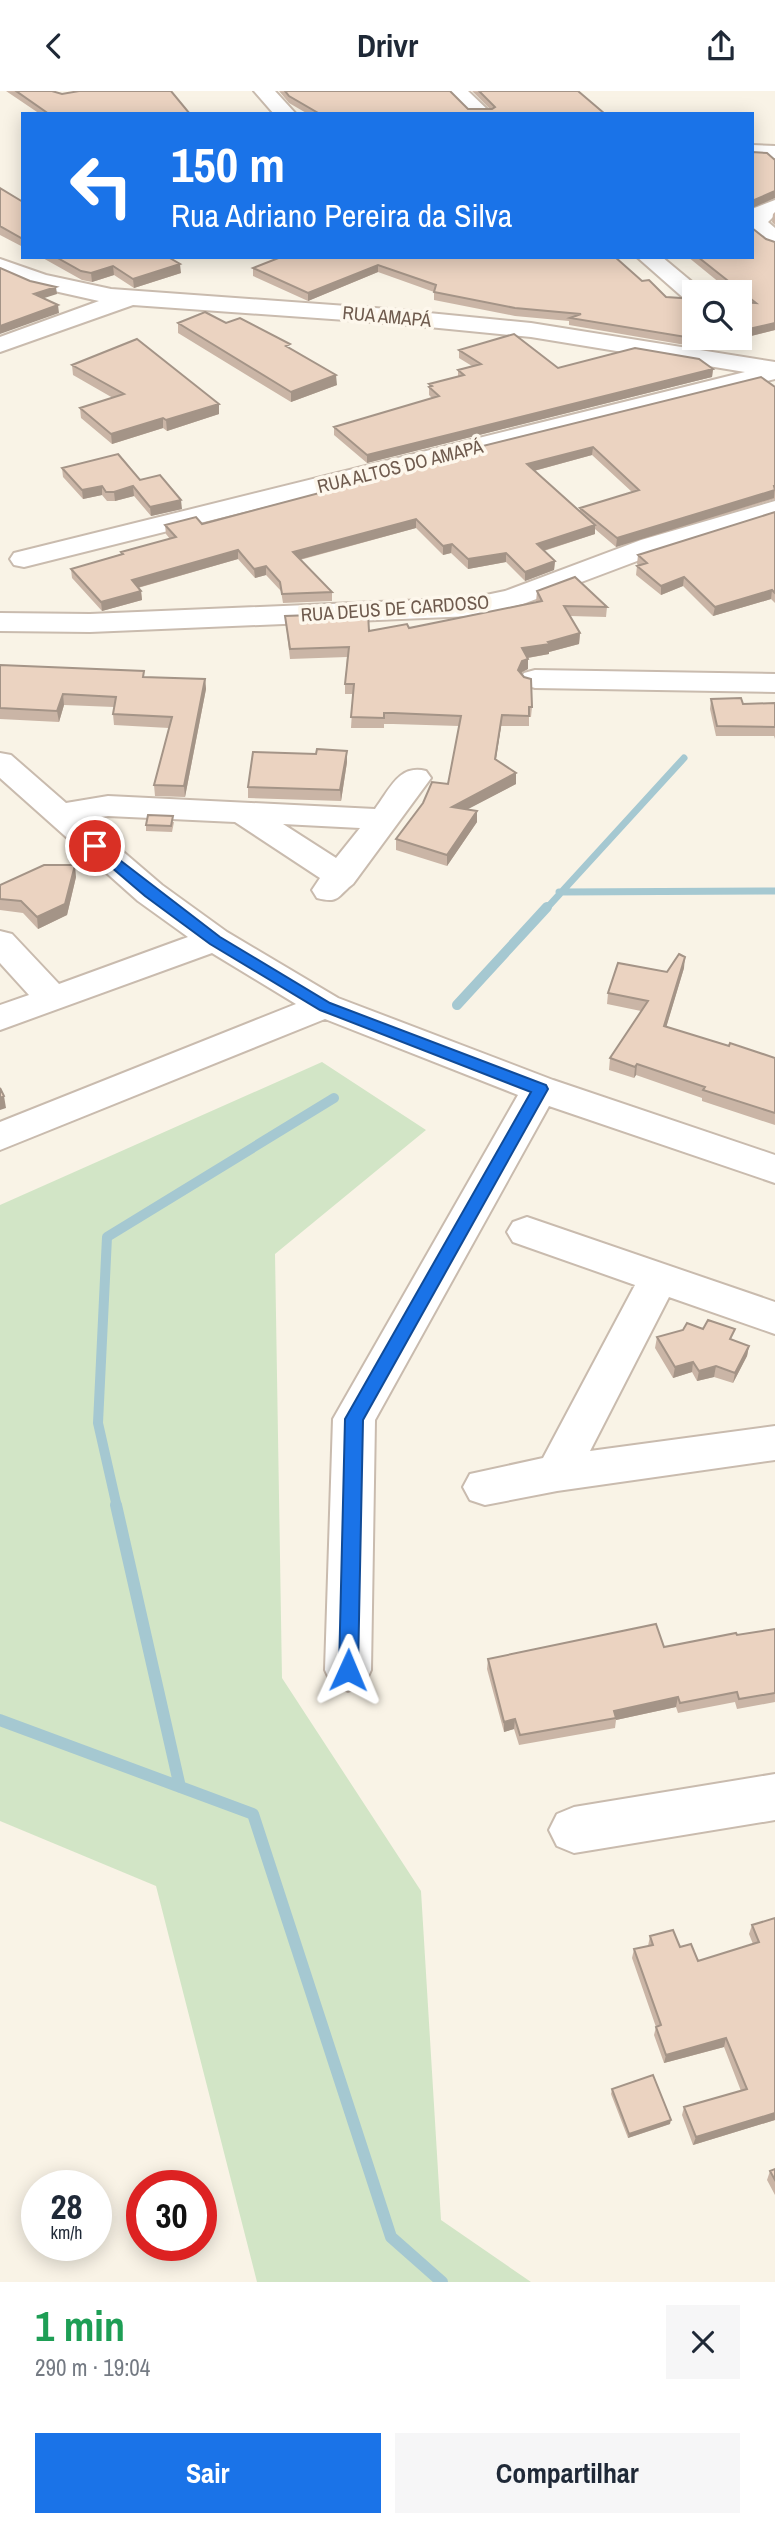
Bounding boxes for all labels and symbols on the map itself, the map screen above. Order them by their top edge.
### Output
street label: RUA AMAPÁ [342,299,433,333]
street label: RUA ALTOS DO AMAPÁ [314,433,486,499]
street label: RUA DEUS DE CARDOSO [300,588,490,628]
pin [65,816,125,876]
position arrow [311,1633,385,1707]
speed limit sign: 30 [126,2170,217,2261]

